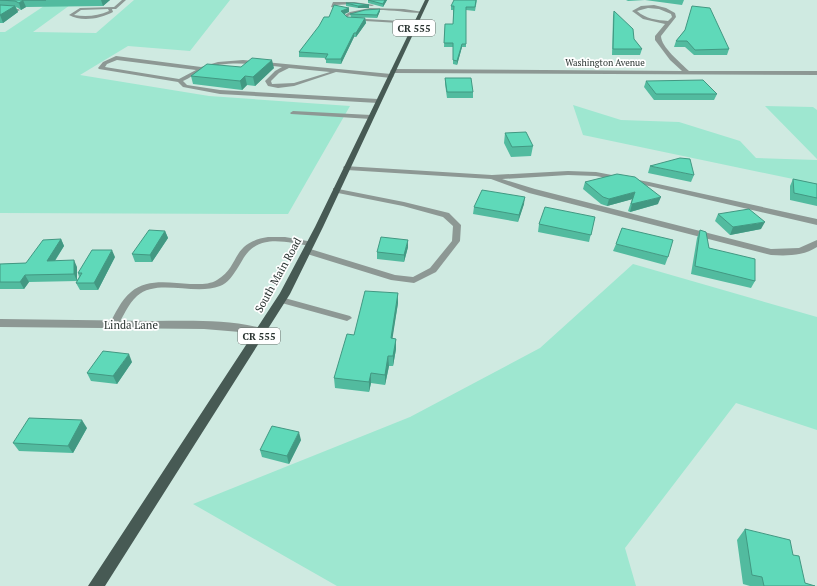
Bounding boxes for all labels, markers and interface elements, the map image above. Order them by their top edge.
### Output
road number: CR 555 [393,20,435,36]
street label: Washington Avenue [565,57,645,69]
street label: South Main Road [252,235,304,315]
street label: Linda Lane [104,318,158,332]
road number: CR 555 [238,328,280,344]

